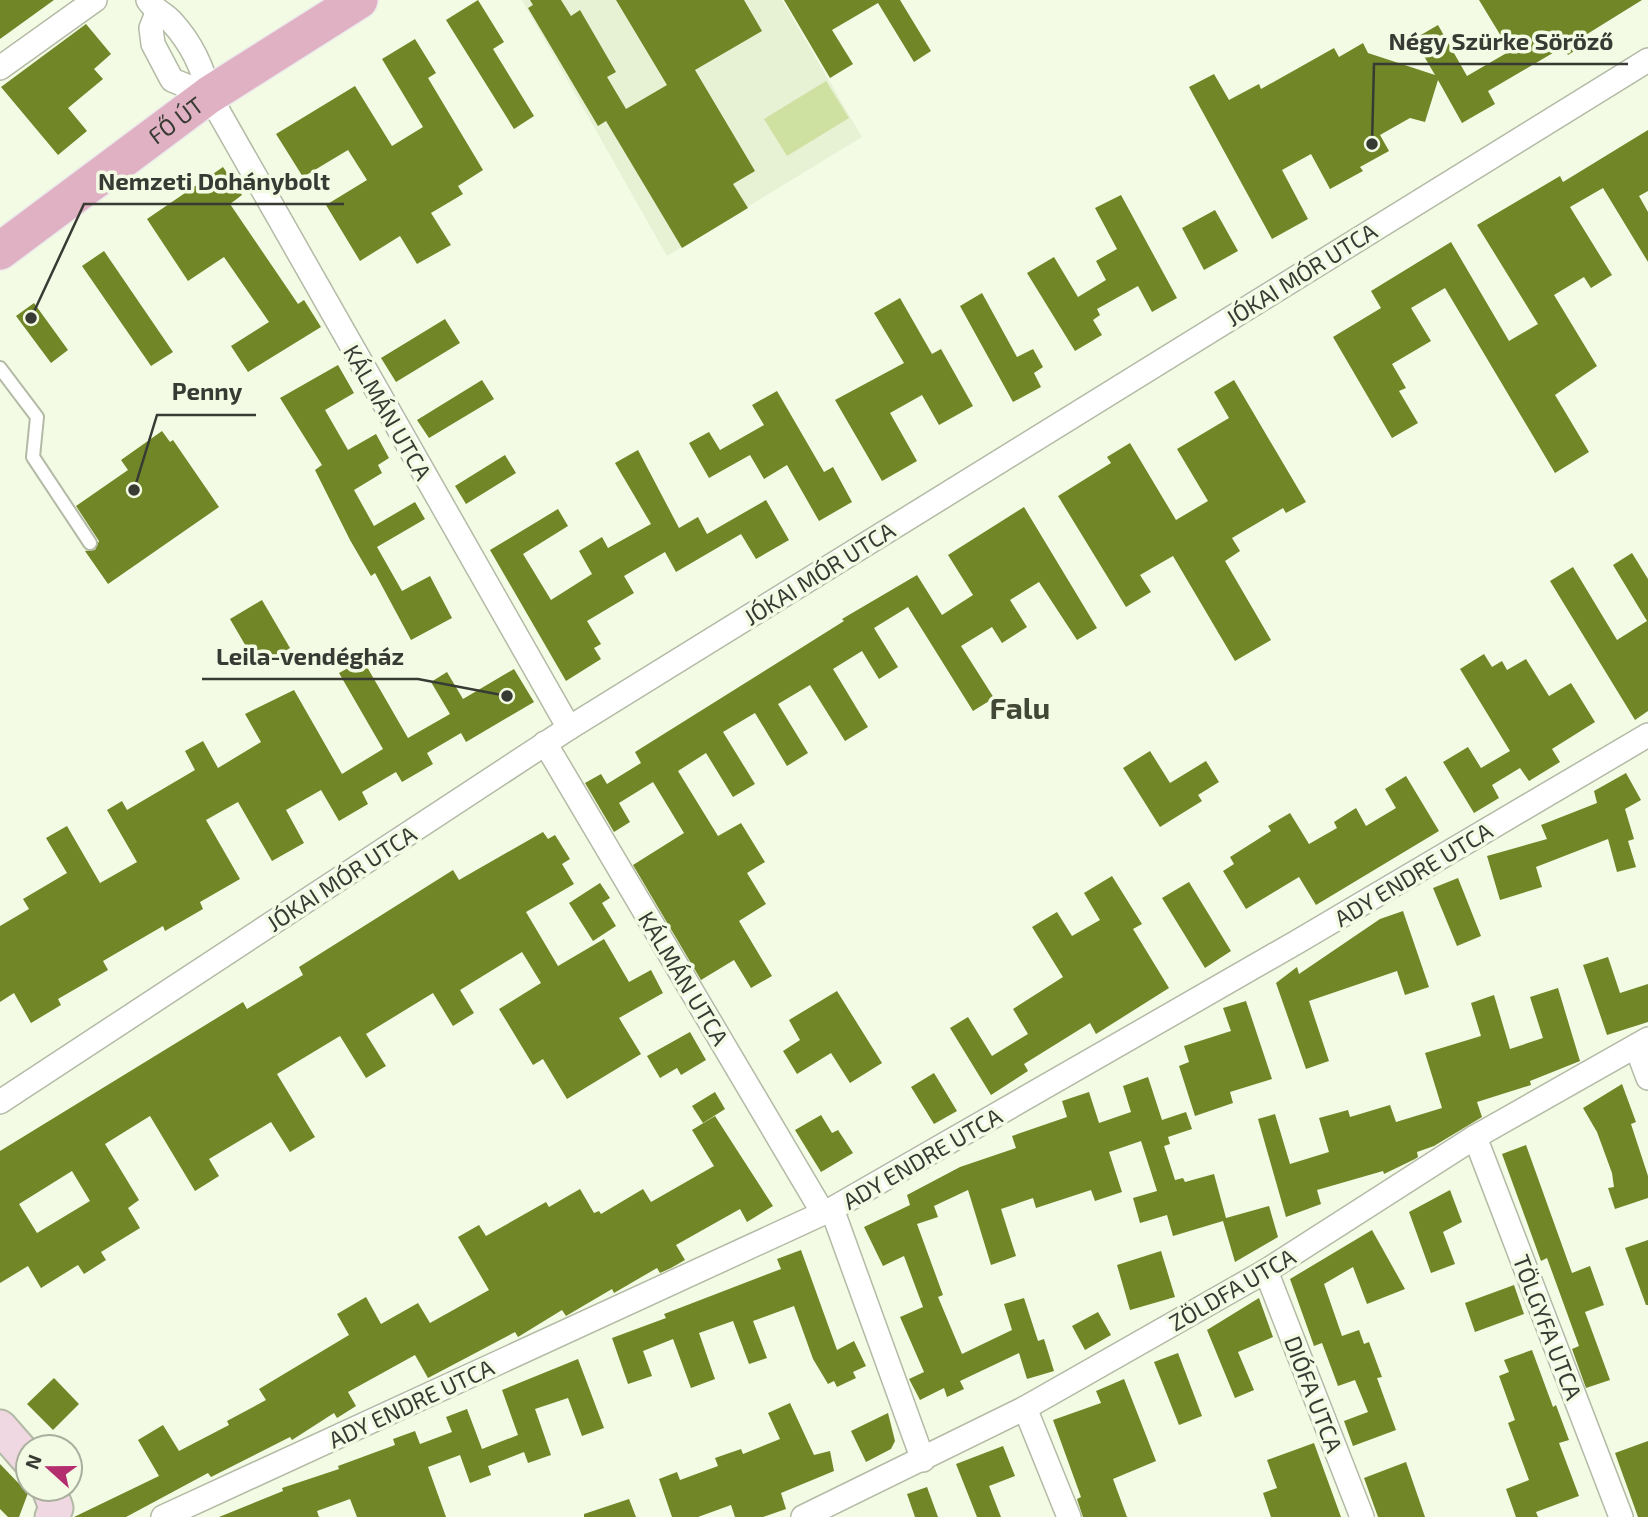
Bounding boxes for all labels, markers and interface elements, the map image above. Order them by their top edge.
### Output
callout: Négy Szürke Söröző [1374,19,1628,64]
text: Négy Szürke Söröző [1388,26,1614,55]
street label: FŐ ÚT [142,90,209,150]
callout: Nemzeti Dohánybolt [84,159,344,204]
text: Nemzeti Dohánybolt [98,166,330,195]
street label: JÓKAI MÓR UTCA [1220,216,1382,332]
street label: KÁLMÁN UTCA [338,339,438,485]
callout: Penny [157,370,256,415]
text: Penny [172,376,243,405]
street label: JÓKAI MÓR UTCA [738,515,900,631]
callout: Leila-vendégház [202,634,418,679]
text: Leila-vendégház [216,641,404,670]
district label: Falu [990,689,1050,725]
street label: ADY ENDRE UTCA [1329,816,1498,932]
street label: JÓKAI MÓR UTCA [261,819,422,937]
street label: KÁLMÁN UTCA [633,906,735,1051]
street label: ADY ENDRE UTCA [837,1101,1007,1215]
street label: ZÖLDFA UTCA [1164,1241,1301,1336]
street label: TÖLGYFA UTCA [1508,1251,1589,1404]
street label: DIÓFA UTCA [1279,1332,1349,1457]
street label: ADY ENDRE UTCA [324,1352,499,1454]
north arrow [14,1433,84,1503]
text: N [19,1451,46,1472]

